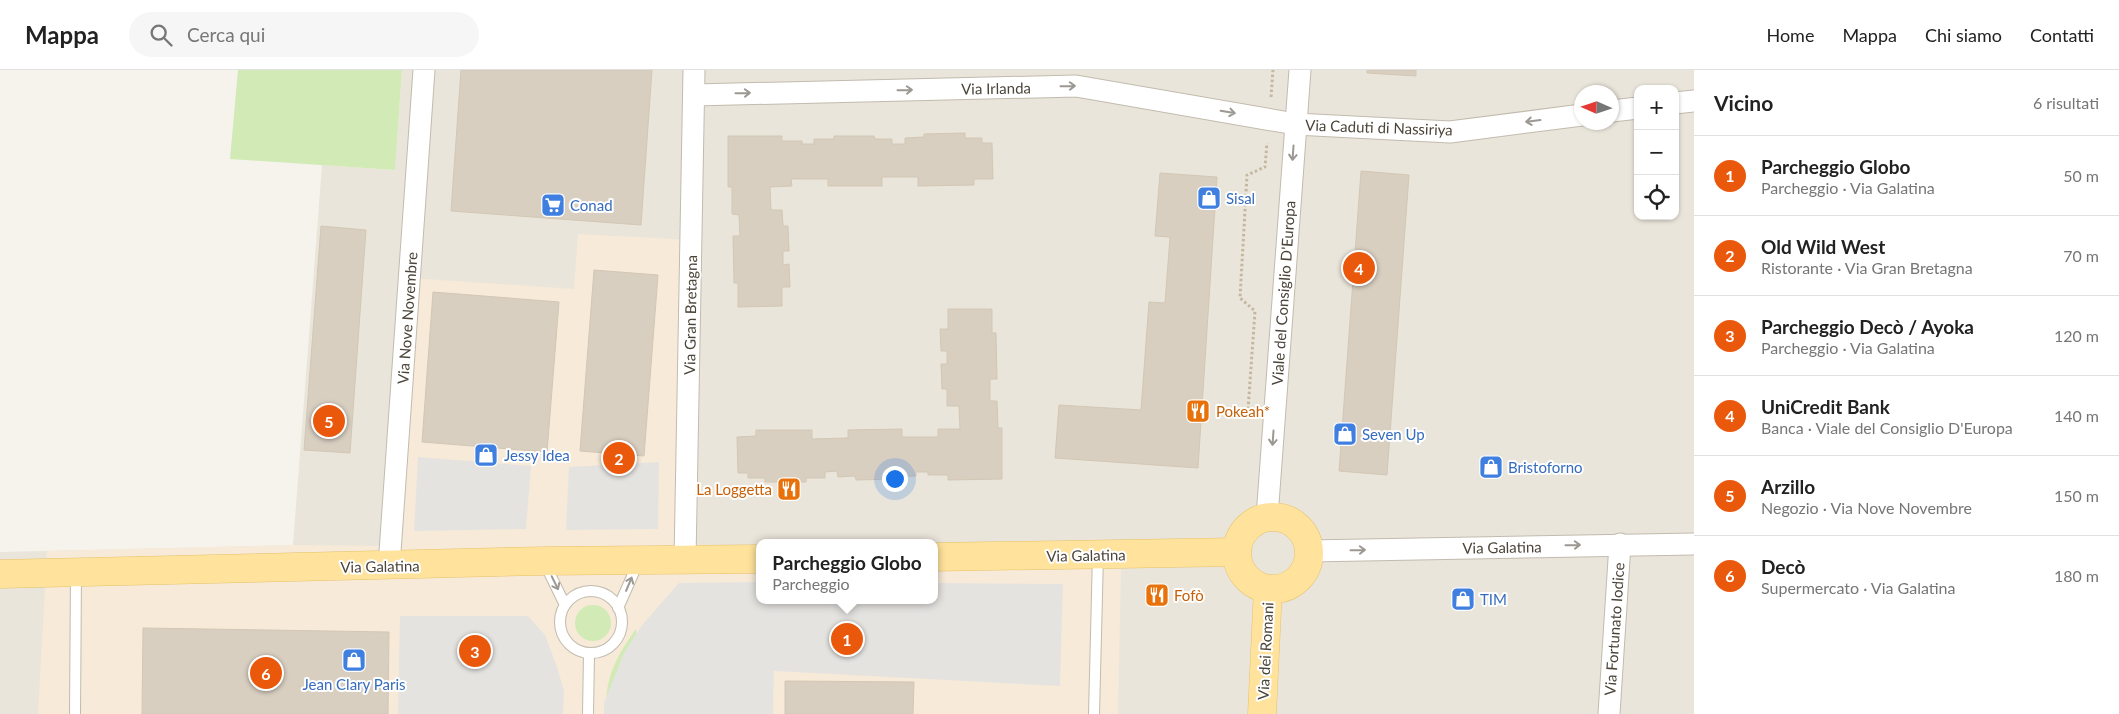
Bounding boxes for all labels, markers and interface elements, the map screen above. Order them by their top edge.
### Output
search box [129,12,479,57]
text: Mappa [25,20,99,49]
icon: search [147,21,175,49]
text: Cerca qui [187,23,265,46]
text: Home [1766,24,1814,46]
text: Mappa [1842,24,1897,46]
text: Chi siamo [1925,24,2002,46]
text: Contatti [2030,24,2094,46]
street label: Via Irlanda [961,78,1031,98]
one-way arrow [1059,82,1075,91]
one-way arrow [896,85,913,95]
north arrow [1574,85,1619,130]
map controls [1634,85,1679,220]
button: + [1634,85,1679,130]
one-way arrow [734,89,750,98]
text: Vicino [1714,90,1773,115]
text: 6 risultati [2033,93,2099,112]
one-way arrow [1220,108,1236,118]
street label: Via Caduti di Nassiriya [1305,115,1453,139]
one-way arrow [1525,116,1541,126]
button: − [1634,130,1679,175]
one-way arrow [1289,145,1298,161]
text: Parcheggio Globo [1761,155,1910,178]
text: 1 [1725,166,1735,185]
text: 50 m [2063,166,2099,185]
button: locate [1634,175,1679,220]
text: Parcheggio · Via Galatina [1761,178,1935,197]
shop icon: Sisal [1196,185,1222,211]
place label: Sisal [1226,189,1255,207]
supermarket icon: Conad [540,192,566,218]
place label: Conad [570,196,613,214]
street label: Viale del Consiglio D'Europa [1268,200,1298,386]
text: Old Wild West [1761,235,1885,258]
text: 2 [1725,246,1735,265]
text: 70 m [2063,246,2099,265]
pin: 4 [1343,249,1375,287]
street label: Via Nove Novembre [393,251,421,385]
street label: Via Gran Bretagna [680,255,700,375]
text: Ristorante · Via Gran Bretagna [1761,258,1973,277]
text: Parcheggio Decò / Ayoka [1761,315,1974,338]
text: 3 [1725,326,1735,345]
text: 120 m [2054,326,2099,345]
text: Parcheggio · Via Galatina [1761,338,1935,357]
text: UniCredit Bank [1761,395,1890,418]
restaurant icon: Pokeah* [1185,398,1211,424]
pin: 5 [313,402,345,440]
place label: Pokeah* [1216,402,1270,420]
text: 4 [1725,406,1735,425]
text: 140 m [2054,406,2099,425]
text: Banca · Viale del Consiglio D'Europa [1761,418,2013,437]
shop icon: Seven Up [1332,421,1358,447]
place label: Seven Up [1362,425,1425,443]
one-way arrow [1268,429,1277,445]
pin: 2 [603,439,635,477]
shop icon: Jessy Idea [473,442,499,468]
place label: Jessy Idea [504,446,570,464]
shop icon: Bristoforno [1478,454,1504,480]
place label: Bristoforno [1508,458,1583,476]
your location [882,466,908,492]
text: Arzillo [1761,475,1815,498]
restaurant icon: La Loggetta [776,476,802,502]
place label: La Loggetta [696,480,772,498]
text: 5 [1725,486,1735,505]
text: 150 m [2054,486,2099,505]
text: Negozio · Via Nove Novembre [1761,498,1972,517]
street label: Via Galatina [1462,537,1542,557]
popup [756,539,938,604]
one-way arrow [1565,541,1581,550]
street label: Via Galatina [1046,545,1126,565]
one-way arrow [1350,545,1366,555]
text: Parcheggio Globo [772,551,922,574]
text: Decò [1761,555,1805,578]
street label: Via Galatina [340,556,420,576]
street label: Via Fortunato Iodice [1600,562,1628,696]
text: 6 [1725,566,1735,585]
text: 180 m [2054,566,2099,585]
text: Parcheggio [772,574,850,593]
one-way arrow [550,575,560,590]
one-way arrow [624,577,634,592]
text: Supermercato · Via Galatina [1761,578,1956,597]
restaurant icon: Fofò [1144,582,1170,608]
place label: Fofò [1174,586,1204,604]
shop icon: TIM [1450,586,1476,612]
place label: TIM [1480,590,1507,608]
street label: Via dei Romani [1253,602,1277,700]
pin: 1 [831,620,863,658]
pin: 3 [459,632,491,670]
shop icon: Jean Clary Paris [341,647,367,673]
pin: 6 [250,654,282,692]
place label: Jean Clary Paris [302,675,406,693]

